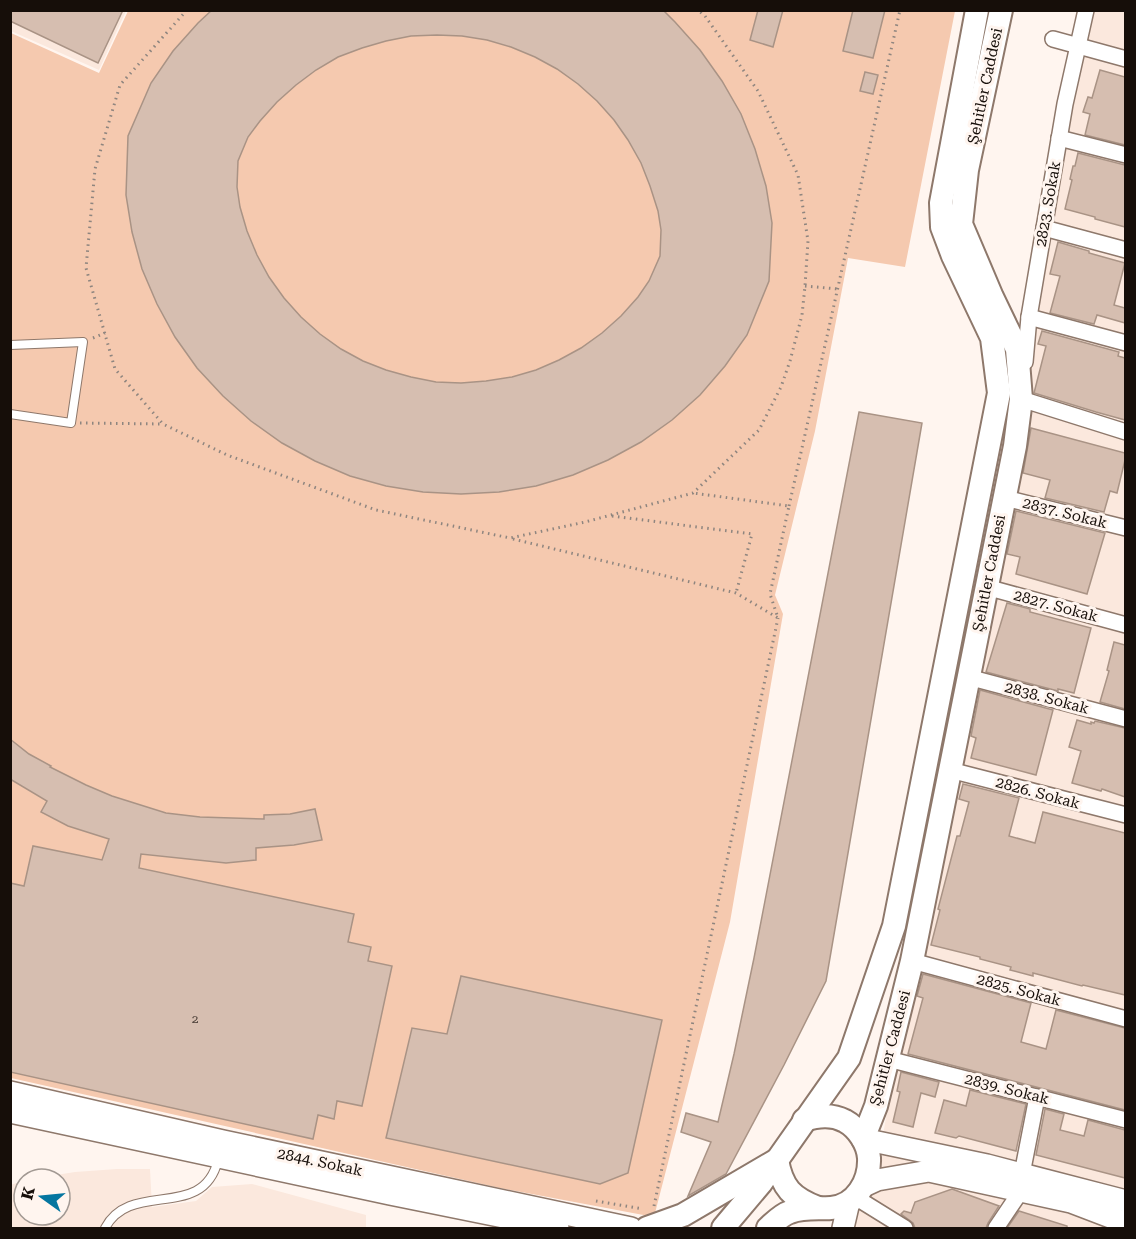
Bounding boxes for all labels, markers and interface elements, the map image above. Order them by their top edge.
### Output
street label: Şehitler Caddesi [964,26,1006,146]
street label: 2823. Sokak [1032,159,1064,248]
street label: 2837. Sokak [1021,494,1110,532]
street label: Şehitler Caddesi [969,513,1009,633]
street label: 2827. Sokak [1012,586,1101,626]
street label: 2838. Sokak [1003,678,1092,718]
street label: 2826. Sokak [994,773,1083,813]
street label: 2825. Sokak [975,970,1064,1010]
street label: Şehitler Caddesi [866,988,914,1108]
house number: 2 [192,1012,199,1026]
street label: 2839. Sokak [963,1070,1052,1108]
street label: 2844. Sokak [276,1144,365,1180]
north arrow [12,1167,72,1227]
text: K [17,1184,39,1202]

